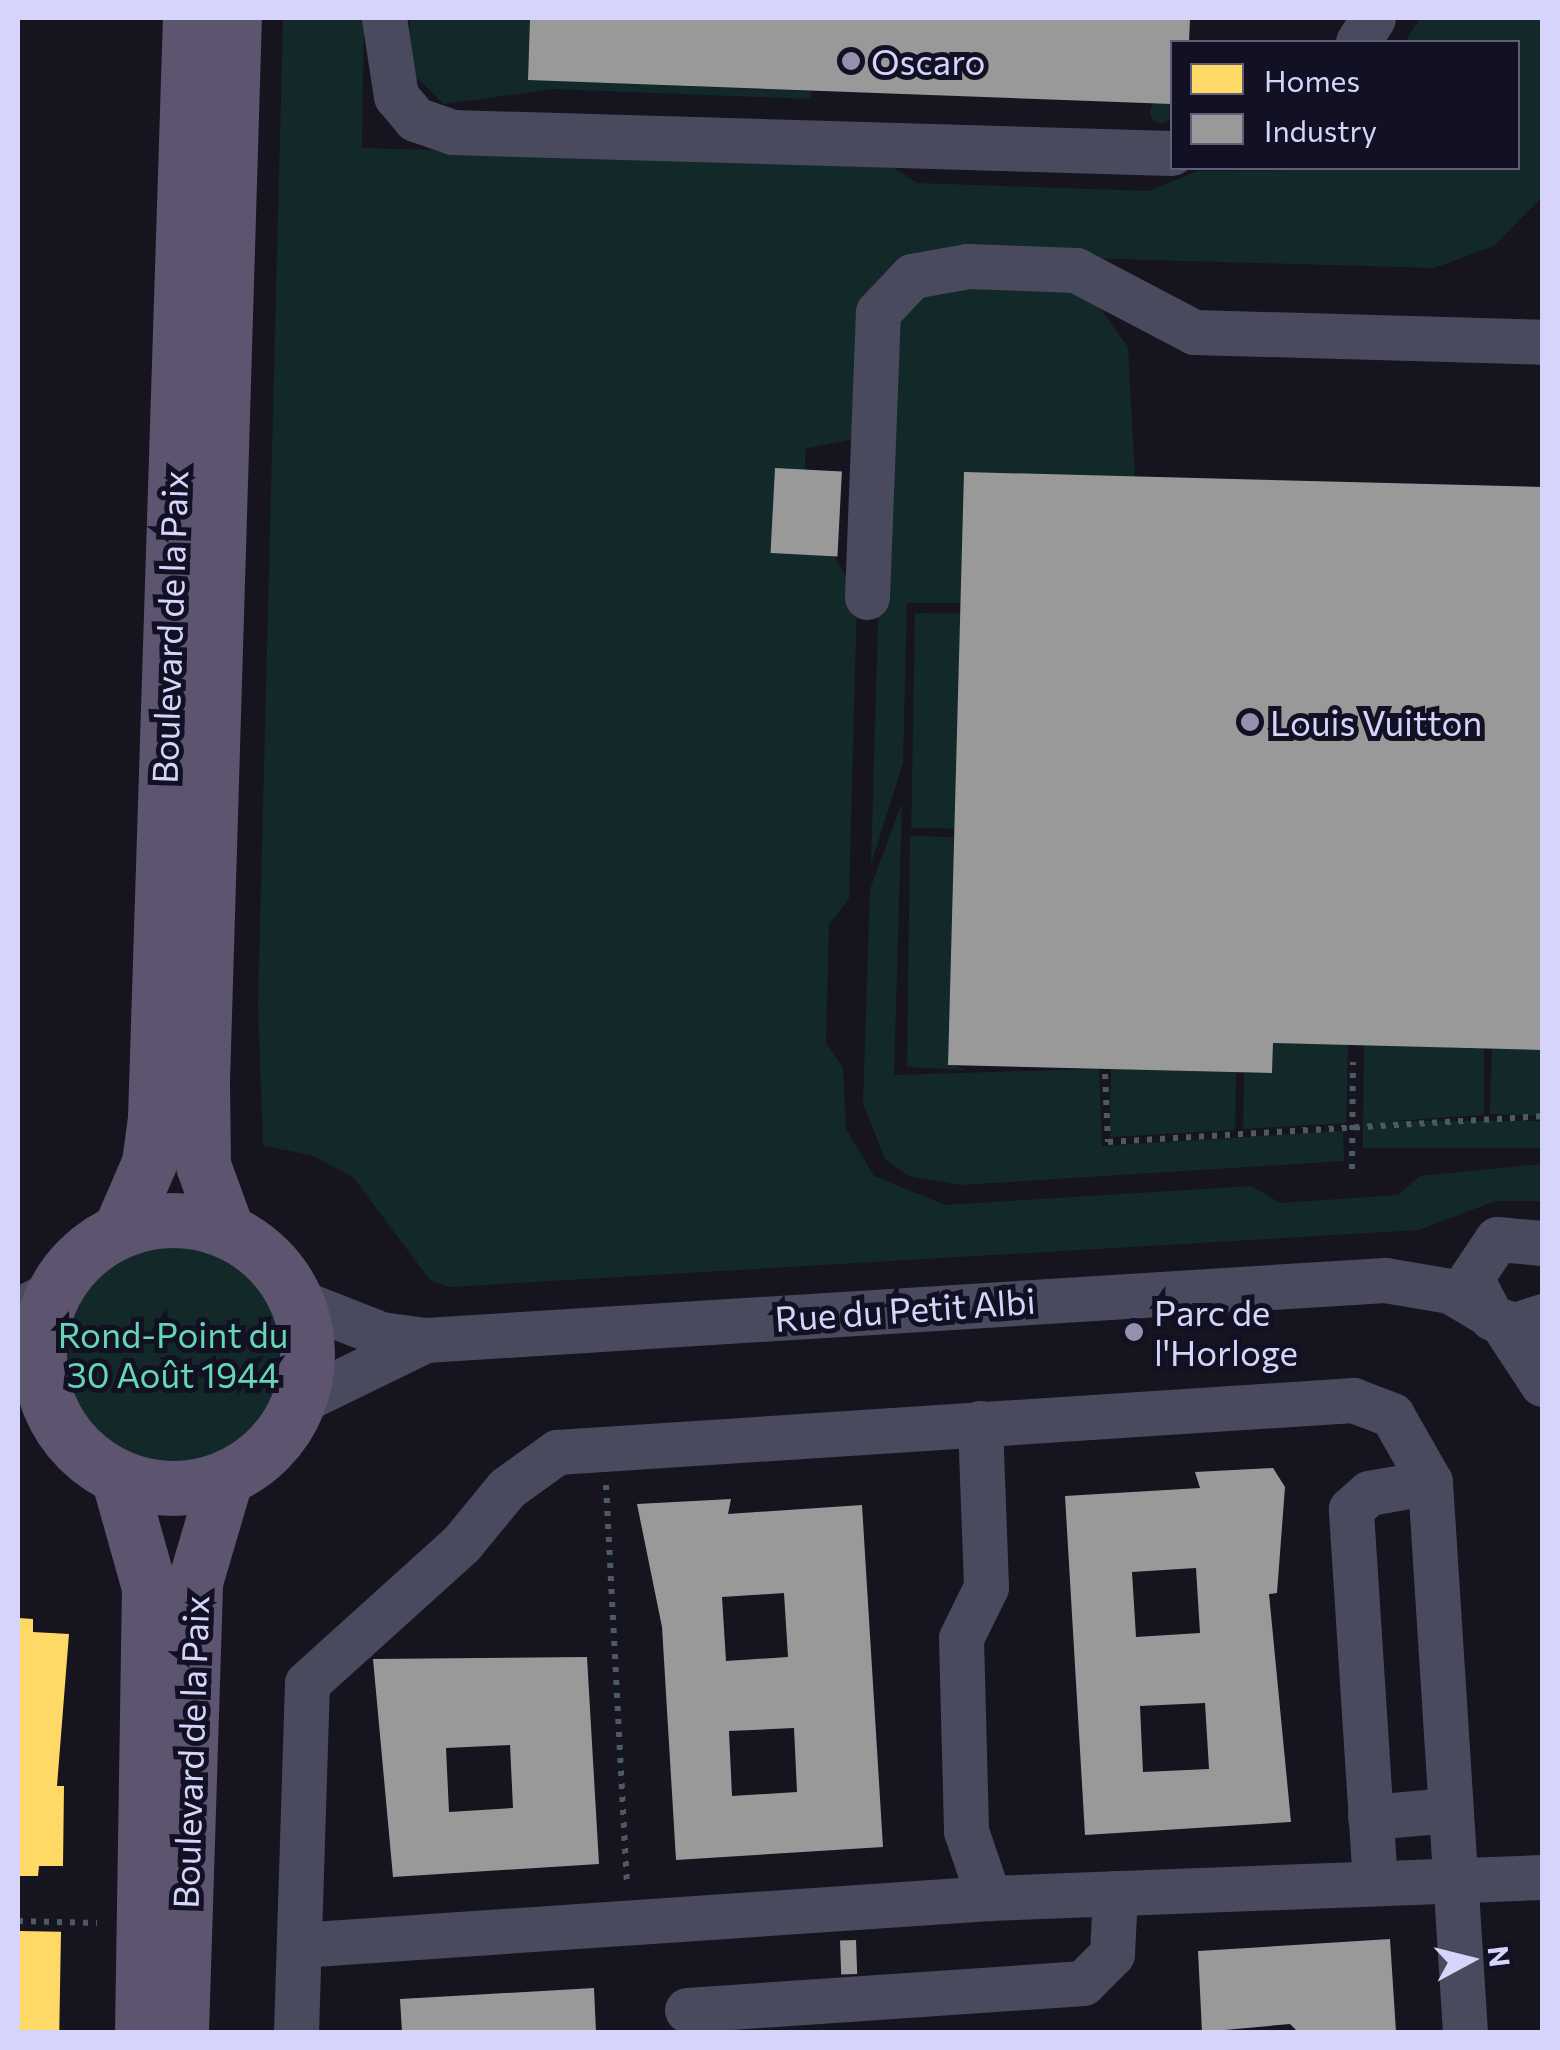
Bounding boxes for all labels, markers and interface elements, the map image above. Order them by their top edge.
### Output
place label: Oscaro [871,40,985,82]
legend [1170,40,1520,170]
marker: Oscaro [840,50,862,72]
text: Homes [1264,61,1360,98]
text: Industry [1264,111,1377,148]
street label: Boulevard de la Paix [143,470,195,784]
place label: Louis Vuitton [1270,701,1482,743]
marker: Louis Vuitton [1239,711,1261,733]
street label: Rue du Petit Albi [773,1279,1037,1339]
place label: Parc de l'Horloge [1154,1291,1298,1373]
park label: Rond-Point du 30 Août 1944 [58,1313,288,1395]
marker: Parc de l'Horloge [1123,1321,1145,1343]
street label: Boulevard de la Paix [164,1595,216,1909]
north arrow [1420,1910,1520,2010]
text: N [1482,1944,1518,1969]

